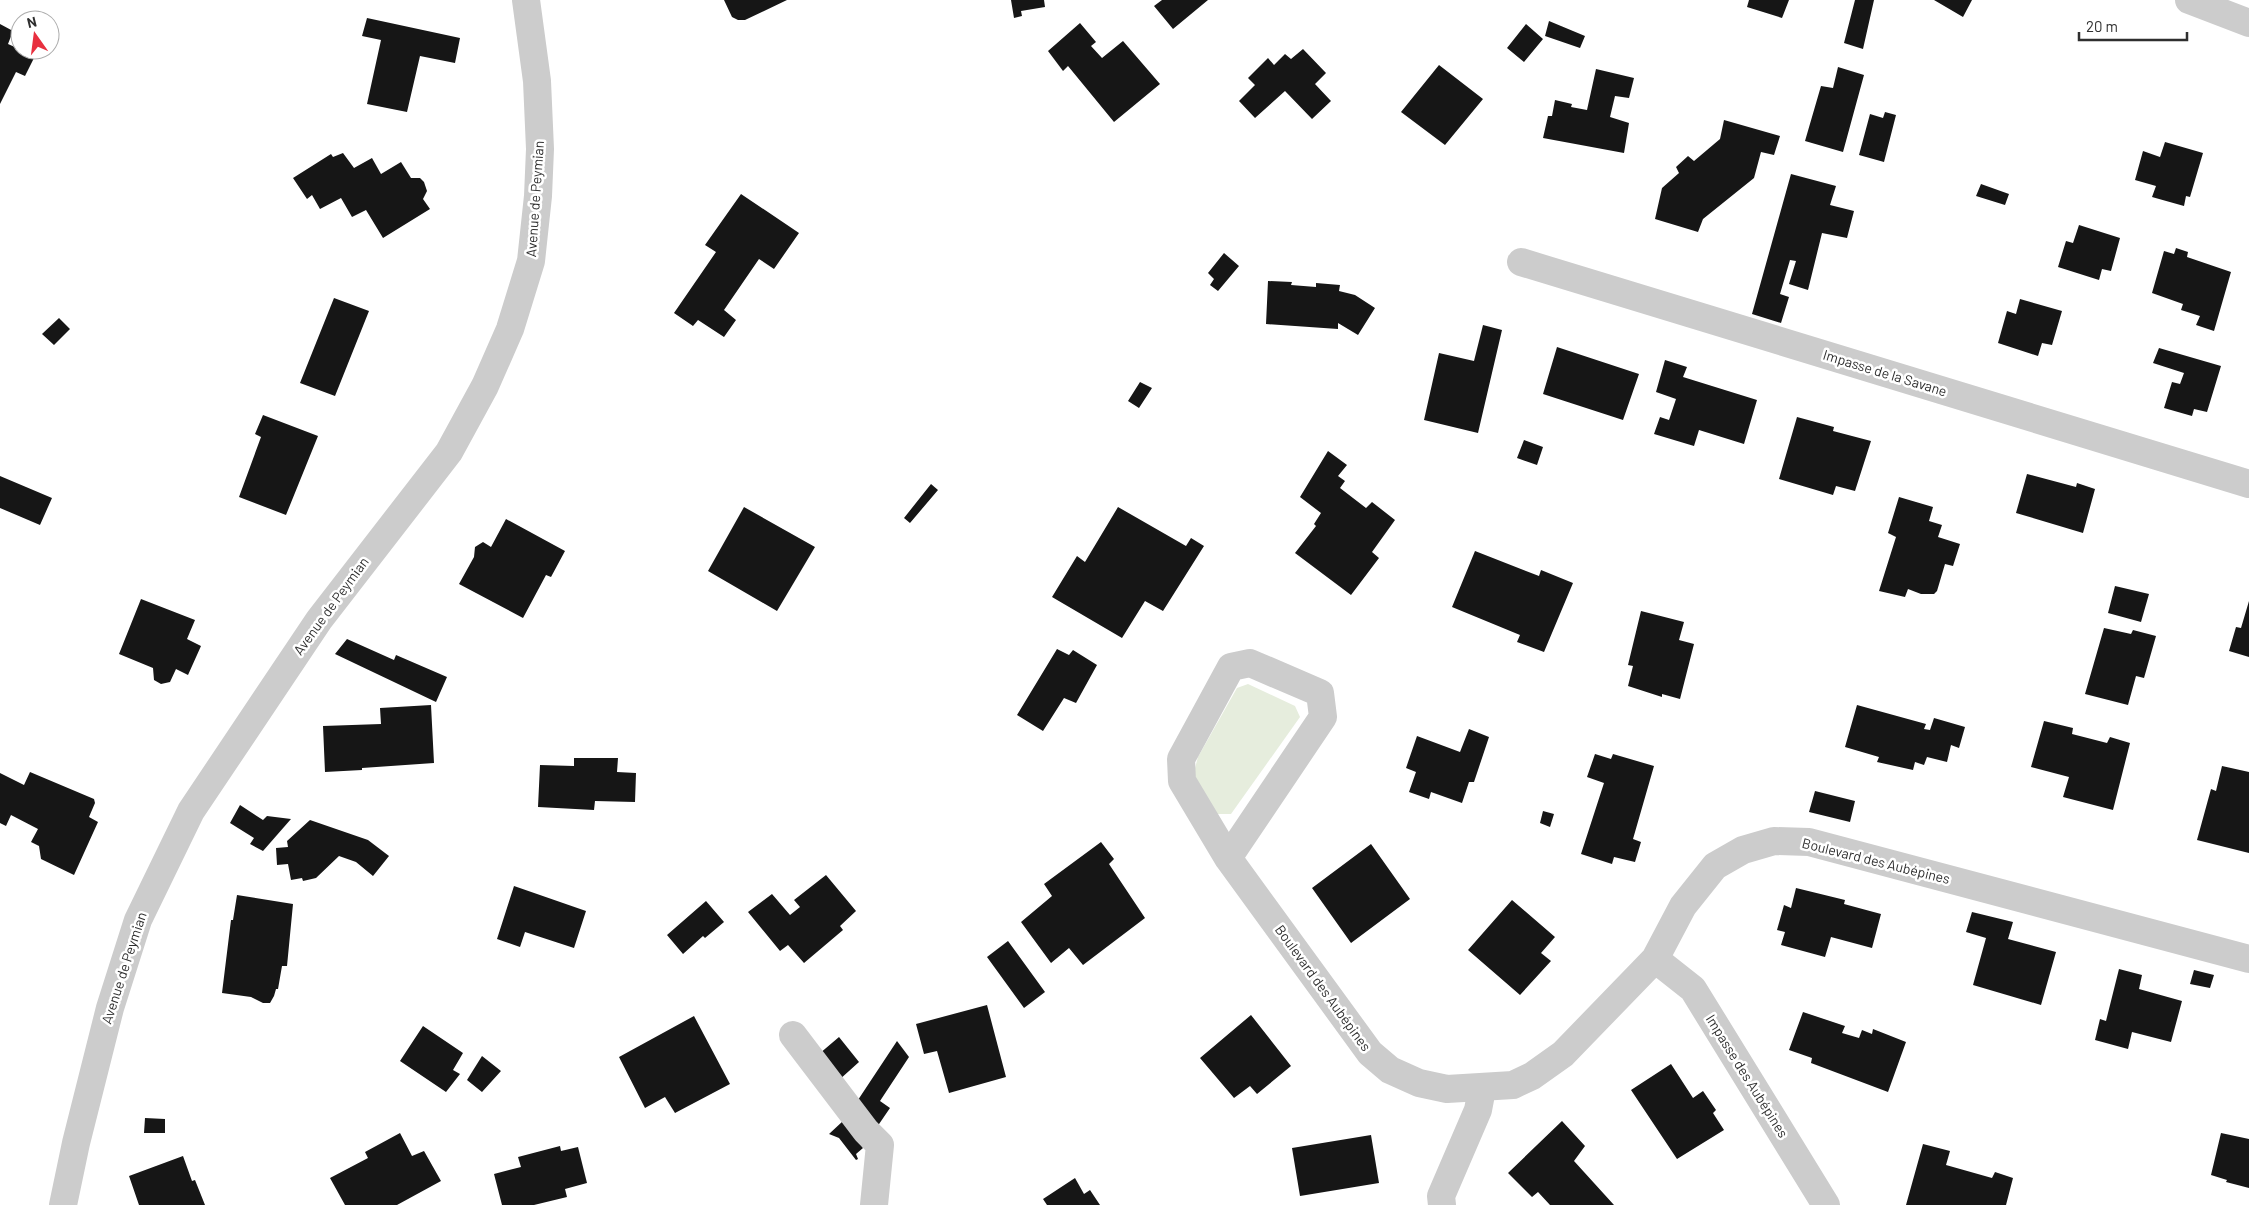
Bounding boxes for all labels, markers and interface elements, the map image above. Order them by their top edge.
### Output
north arrow [10,10,60,60]
scale bar [2079,10,2186,42]
text: N [25,13,38,31]
text: 20 m [2086,17,2118,35]
street label: Avenue de Peymian [522,140,547,258]
street label: Impasse de la Savane [1821,346,1949,399]
street label: Avenue de Peymian [289,553,372,658]
street label: Boulevard des Aubépines [1800,834,1952,887]
street label: Avenue de Peymian [97,910,150,1026]
street label: Boulevard des Aubépines [1272,921,1375,1054]
street label: Impasse des Aubépines [1703,1011,1792,1141]

